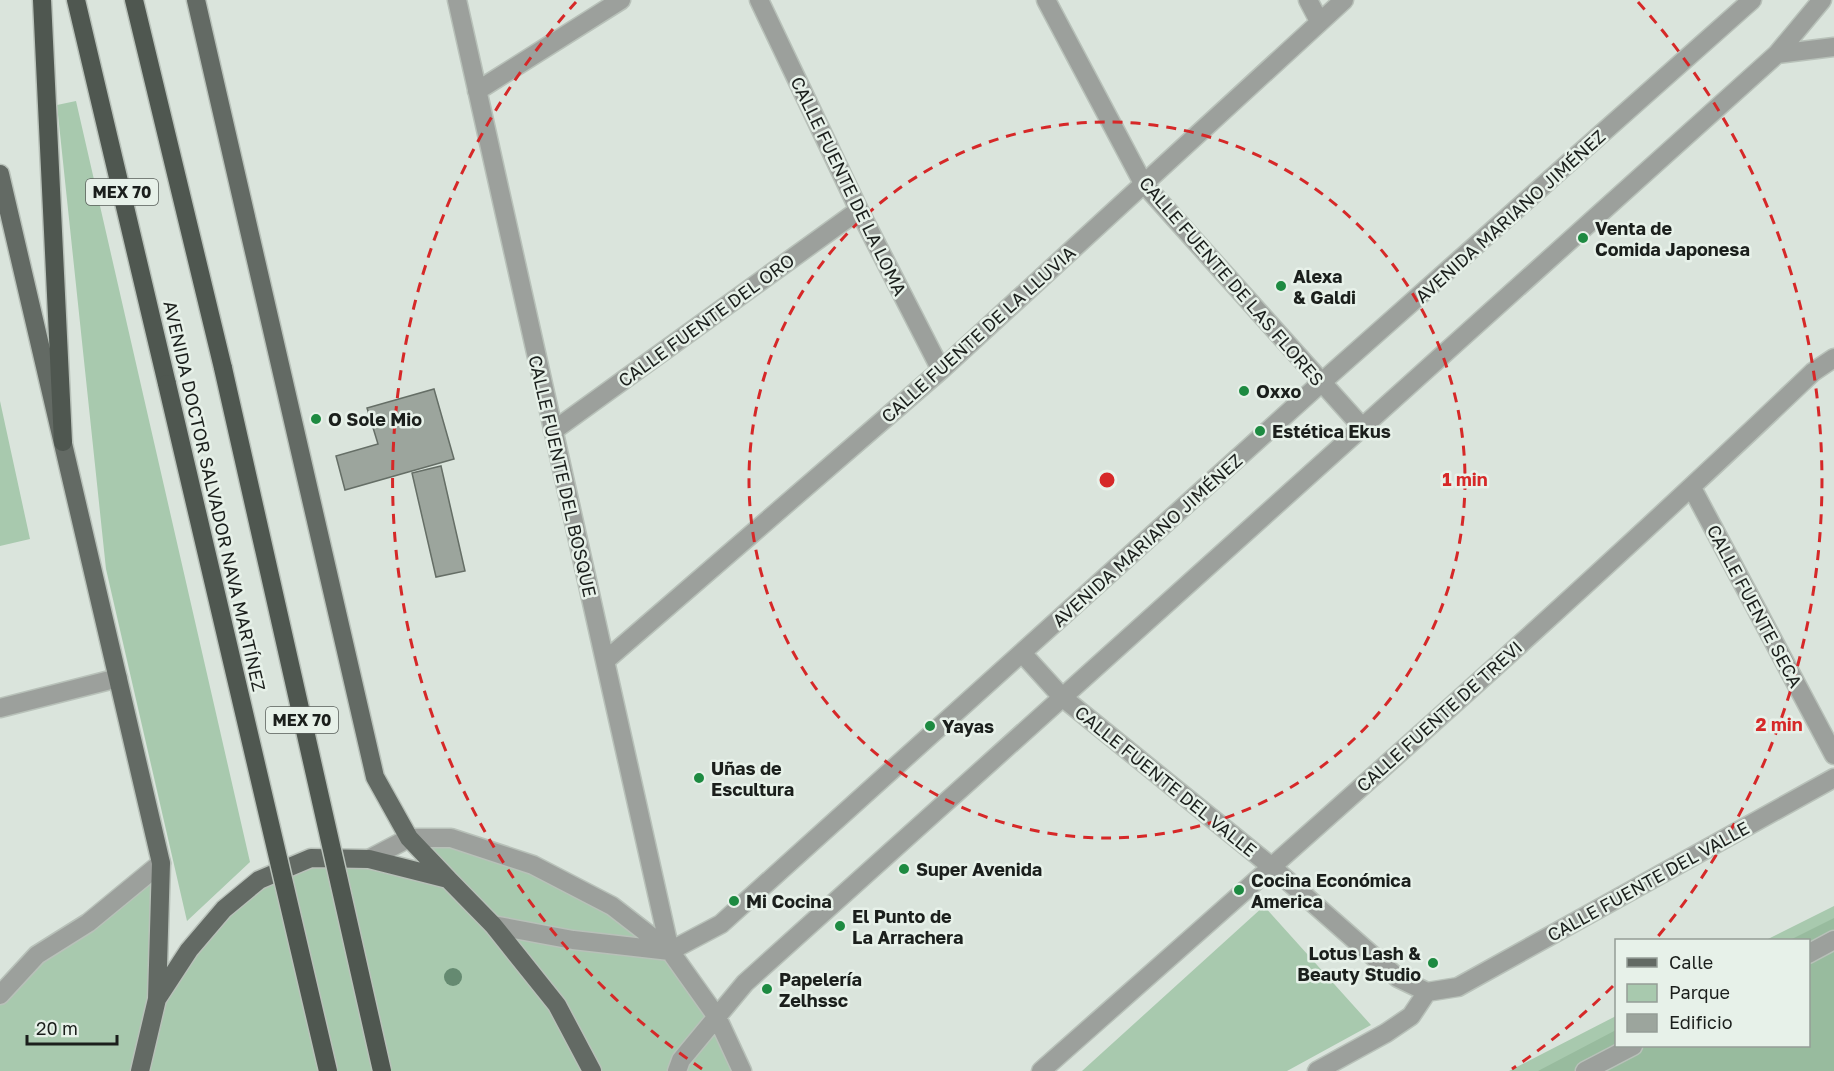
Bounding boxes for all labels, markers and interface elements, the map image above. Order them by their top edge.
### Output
street label: CALLE FUENTE DE LA LOMA [786,73,912,299]
street label: AVENIDA MARIANO JIMÉNEZ [1410,125,1610,307]
street label: CALLE FUENTE DE LAS FLORES [1135,172,1329,390]
road number: MEX 70 [86,179,158,205]
place label: Venta de Comida Japonesa [1595,217,1750,260]
marker: Venta de Comida Japonesa [1576,231,1590,245]
street label: CALLE FUENTE DE LA LLUVIA [876,241,1080,427]
street label: CALLE FUENTE DEL ORO [614,249,798,391]
place label: Alexa & Galdi [1293,265,1356,308]
marker: Alexa & Galdi [1274,279,1288,293]
street label: AVENIDA DOCTOR SALVADOR NAVA MARTÍNEZ [159,299,271,693]
street label: CALLE FUENTE DEL BOSQUE [524,353,602,599]
place label: Oxxo [1256,380,1301,402]
marker: Oxxo [1237,384,1251,398]
place label: O Sole Mio [328,408,422,430]
marker: O Sole Mio [309,412,323,426]
place label: Estética Ekus [1272,420,1391,442]
marker: Estética Ekus [1253,424,1267,438]
street label: AVENIDA MARIANO JIMÉNEZ [1047,449,1247,631]
text: 1 min [1442,468,1488,490]
centre of rings [1097,470,1117,490]
street label: CALLE FUENTE SECA [1703,521,1807,691]
street label: CALLE FUENTE DE TREVI [1352,636,1526,796]
street label: CALLE FUENTE DEL VALLE [1071,701,1261,861]
road number: MEX 70 [266,707,338,733]
text: 2 min [1755,713,1803,735]
place label: Yayas [942,715,994,737]
marker: Yayas [923,719,937,733]
place label: Uñas de Escultura [711,757,794,800]
marker: Uñas de Escultura [692,771,706,785]
street label: CALLE FUENTE DEL VALLE [1543,816,1753,946]
place label: Super Avenida [916,858,1042,880]
marker: Super Avenida [897,862,911,876]
place label: Cocina Económica America [1251,869,1411,912]
marker: Cocina Económica America [1232,883,1246,897]
place label: Mi Cocina [746,890,832,912]
marker: Mi Cocina [727,894,741,908]
place label: El Punto de La Arrachera [852,905,963,948]
marker: El Punto de La Arrachera [833,919,847,933]
legend [1615,939,1810,1047]
place label: Lotus Lash & Beauty Studio [1297,942,1421,985]
text: Calle [1669,951,1713,973]
marker: Lotus Lash & Beauty Studio [1426,956,1440,970]
place label: Papelería Zelhssc [779,968,862,1011]
text: Parque [1669,981,1730,1003]
marker: Papelería Zelhssc [760,982,774,996]
scale bar [27,1008,117,1046]
text: Edificio [1669,1011,1733,1033]
text: 20 m [36,1017,78,1039]

